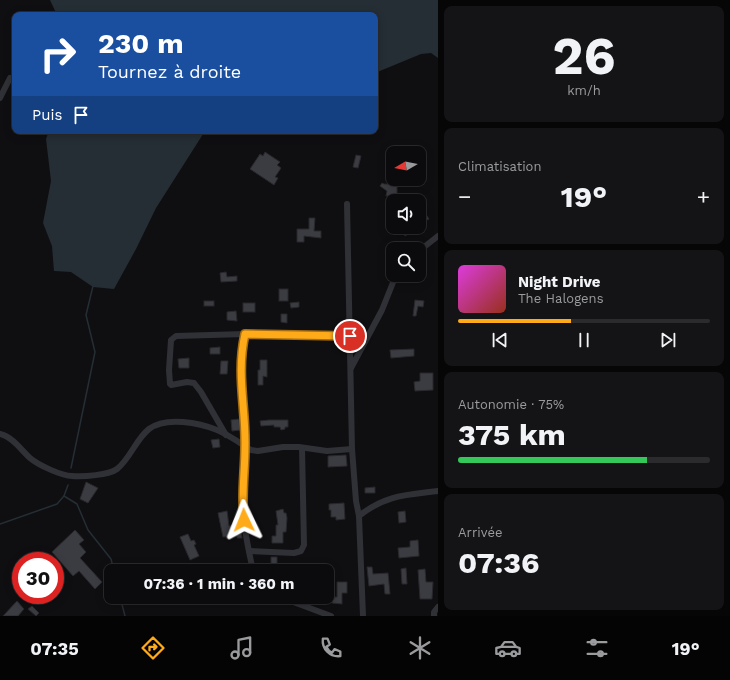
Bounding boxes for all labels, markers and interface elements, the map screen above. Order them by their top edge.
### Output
text: 26 [552,26,616,87]
text: 230 m [98,27,184,60]
icon: right [32,28,84,80]
text: Tournez à droite [98,61,241,82]
text: km/h [567,83,601,98]
icon: arrive [70,104,92,126]
text: Puis [32,106,62,124]
north arrow [386,146,426,186]
map controls [386,146,426,282]
text: Climatisation [458,159,541,174]
text: 19° [561,179,607,214]
text: − [458,184,471,209]
text: + [697,184,710,209]
button: sound [386,194,426,234]
button: search [386,242,426,282]
text: Night Drive [518,273,601,291]
text: The Halogens [518,291,604,306]
pin [333,319,367,353]
icon: arrive [339,325,361,347]
icon: previous [489,329,511,351]
icon: pause [573,329,595,351]
icon: next [657,329,679,351]
text: Autonomie · 75% [458,397,564,412]
text: 375 km [458,417,566,452]
position arrow [223,499,265,541]
text: Arrivée [458,525,502,540]
text: 07:36 [458,545,540,580]
speed limit sign: 30 [12,552,64,604]
text: 07:36 · 1 min · 360 m [144,575,294,593]
icon: directions [139,634,167,662]
icon: music [228,634,256,662]
icon: phone [317,634,345,662]
icon: climate [406,634,434,662]
icon: car [494,634,522,662]
icon: filters [583,634,611,662]
text: 07:35 [30,638,79,659]
text: 19° [672,638,700,659]

